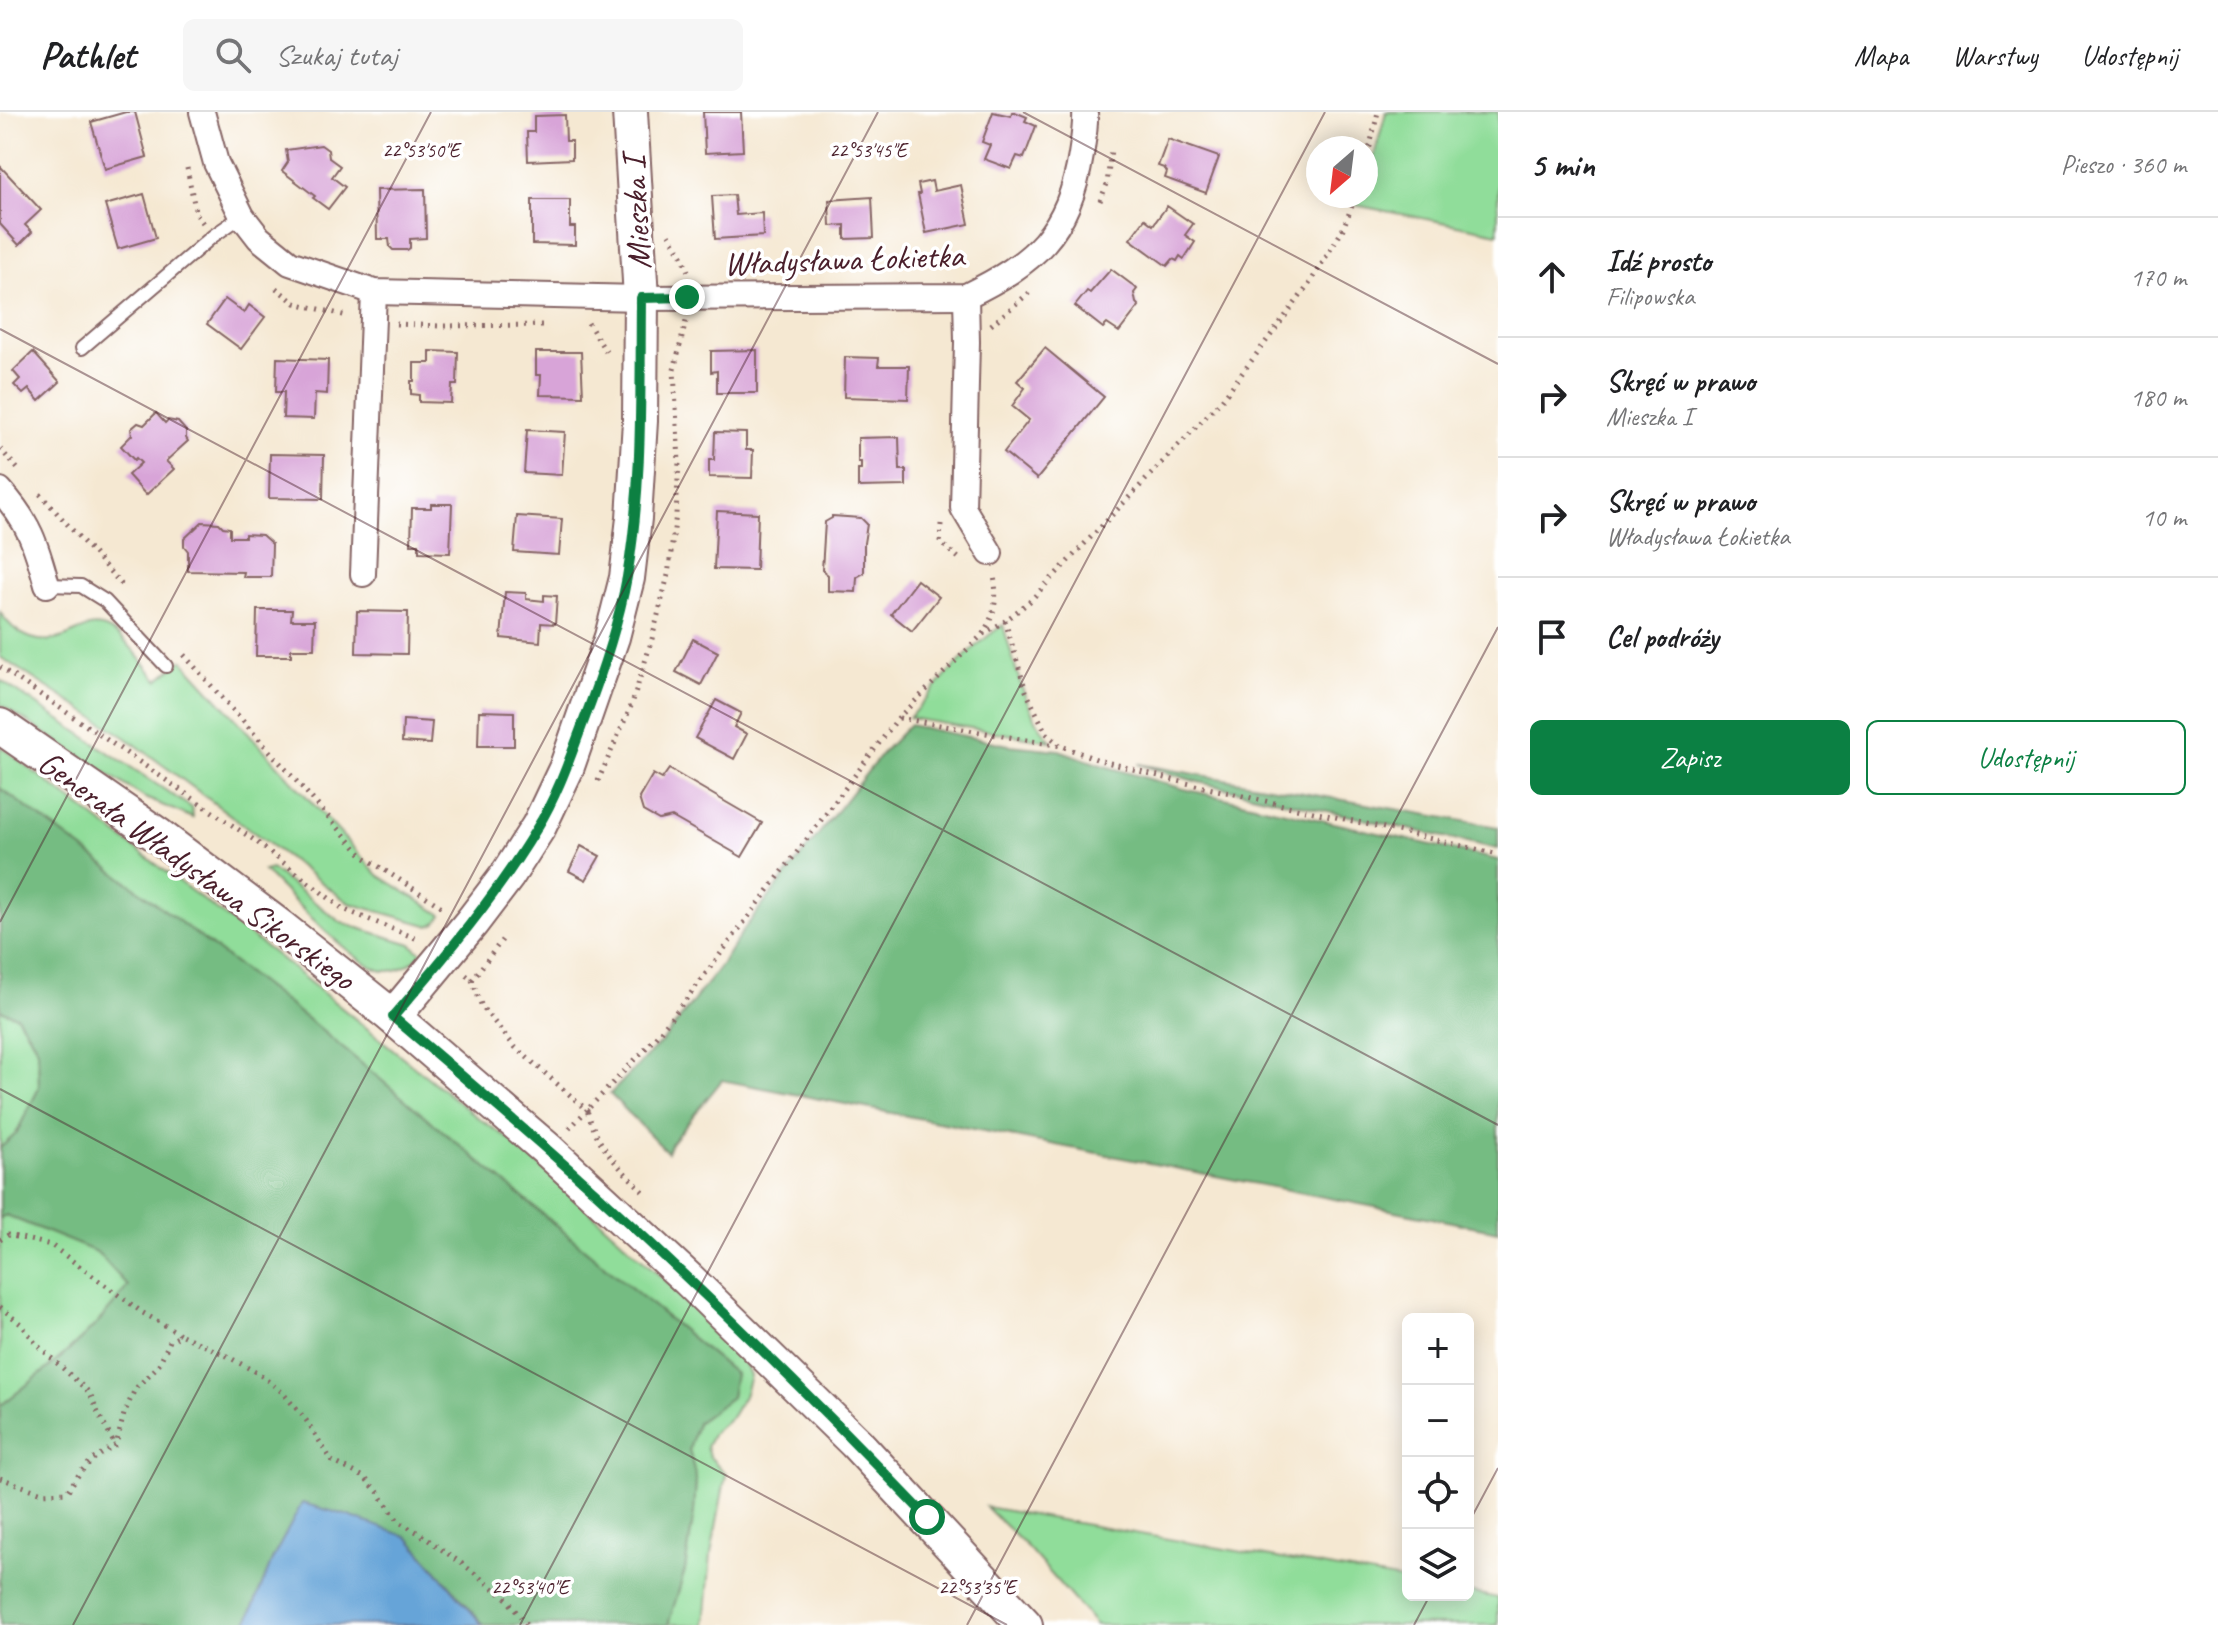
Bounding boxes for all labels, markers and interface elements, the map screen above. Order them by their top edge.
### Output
search box [183,19,743,91]
text: Pathlet [40,32,135,79]
icon: search [211,33,255,77]
text: Szukaj tutaj [275,36,398,74]
text: Mapa [1854,38,1908,73]
text: Warstwy [1952,38,2038,73]
text: Udostępnij [2082,38,2178,73]
north arrow [1306,136,1378,208]
text: 22°53'50"E [382,138,462,163]
text: 22°53'45"E [829,138,909,163]
text: 5 min [1530,143,1595,186]
street label: Mieszka I [611,148,660,270]
text: Pieszo · 360 m [2061,148,2186,181]
street label: Władysława Łokietka [723,233,967,285]
text: Idź prosto [1606,242,1711,280]
icon: ahead [1530,255,1574,299]
text: 170 m [2130,261,2186,294]
route end [669,279,705,315]
text: Filipowska [1606,280,1694,313]
text: Skręć w prawo [1606,362,1755,400]
icon: right [1530,375,1574,419]
text: 180 m [2130,381,2186,414]
text: Mieszka I [1606,400,1692,433]
text: Skręć w prawo [1606,482,1755,520]
icon: right [1530,495,1574,539]
text: 10 m [2142,501,2186,534]
text: Władysława Łokietka [1606,520,1790,553]
icon: arrive [1530,615,1574,659]
text: Cel podróży [1606,618,1719,656]
button: Zapisz [1530,720,1850,795]
button: Udostępnij [1866,720,2186,795]
street label: Generała Władysława Sikorskiego [30,741,365,1001]
map controls [1402,1313,1474,1601]
button: + [1402,1313,1474,1385]
button: − [1402,1385,1474,1457]
button: locate [1402,1457,1474,1529]
route start [909,1499,945,1535]
button: layers [1402,1529,1474,1601]
text: 22°53'40"E [491,1575,571,1600]
text: 22°53'35"E [938,1575,1018,1600]

